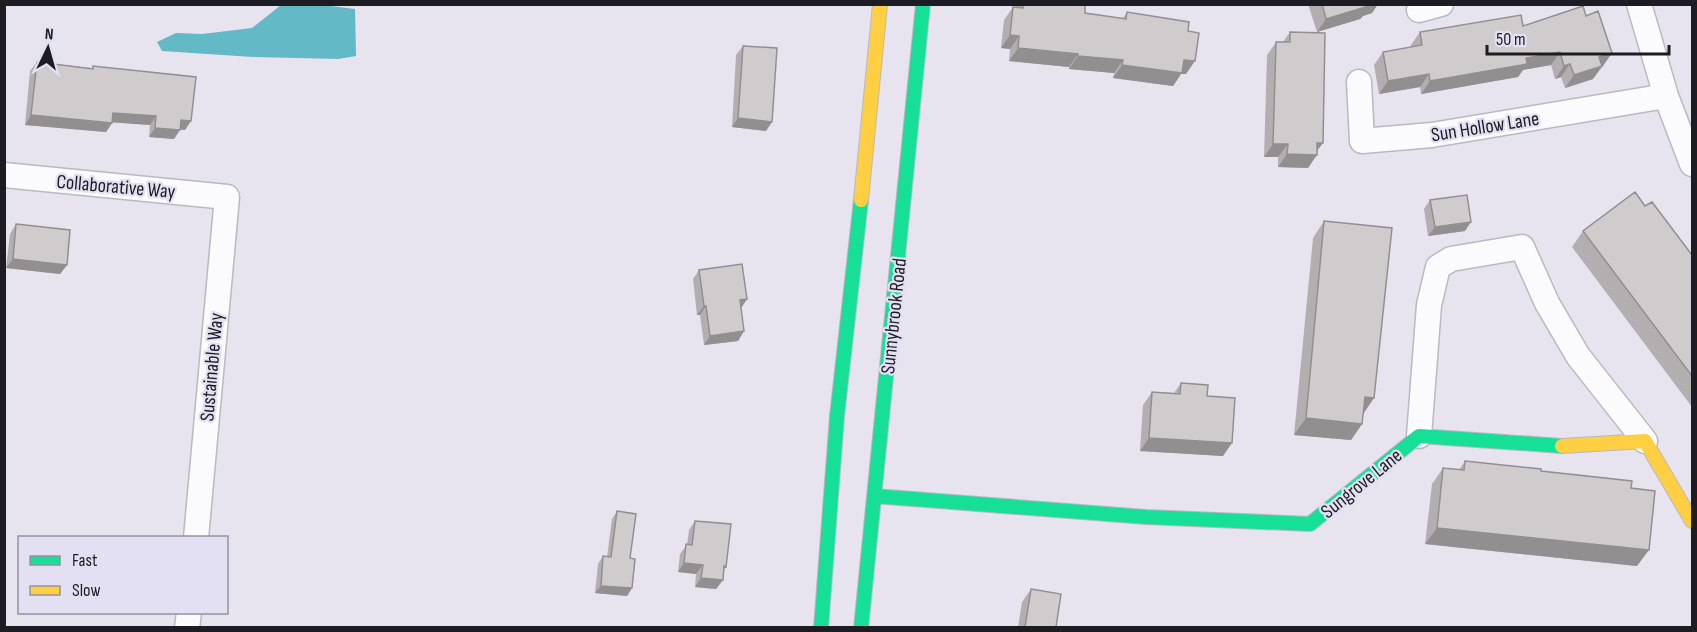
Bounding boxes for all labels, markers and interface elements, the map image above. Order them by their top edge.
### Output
north arrow [18,18,78,78]
scale bar [1487,18,1668,56]
text: N [44,25,54,44]
text: 50 m [1496,29,1526,50]
street label: Sun Hollow Lane [1430,107,1541,147]
street label: Collaborative Way [56,170,177,204]
street label: Sunnybrook Road [876,257,912,375]
street label: Sustainable Way [195,312,229,422]
street label: Sungrove Lane [1316,444,1407,524]
legend [18,536,228,614]
text: Fast [72,550,98,571]
text: Slow [72,580,101,601]

